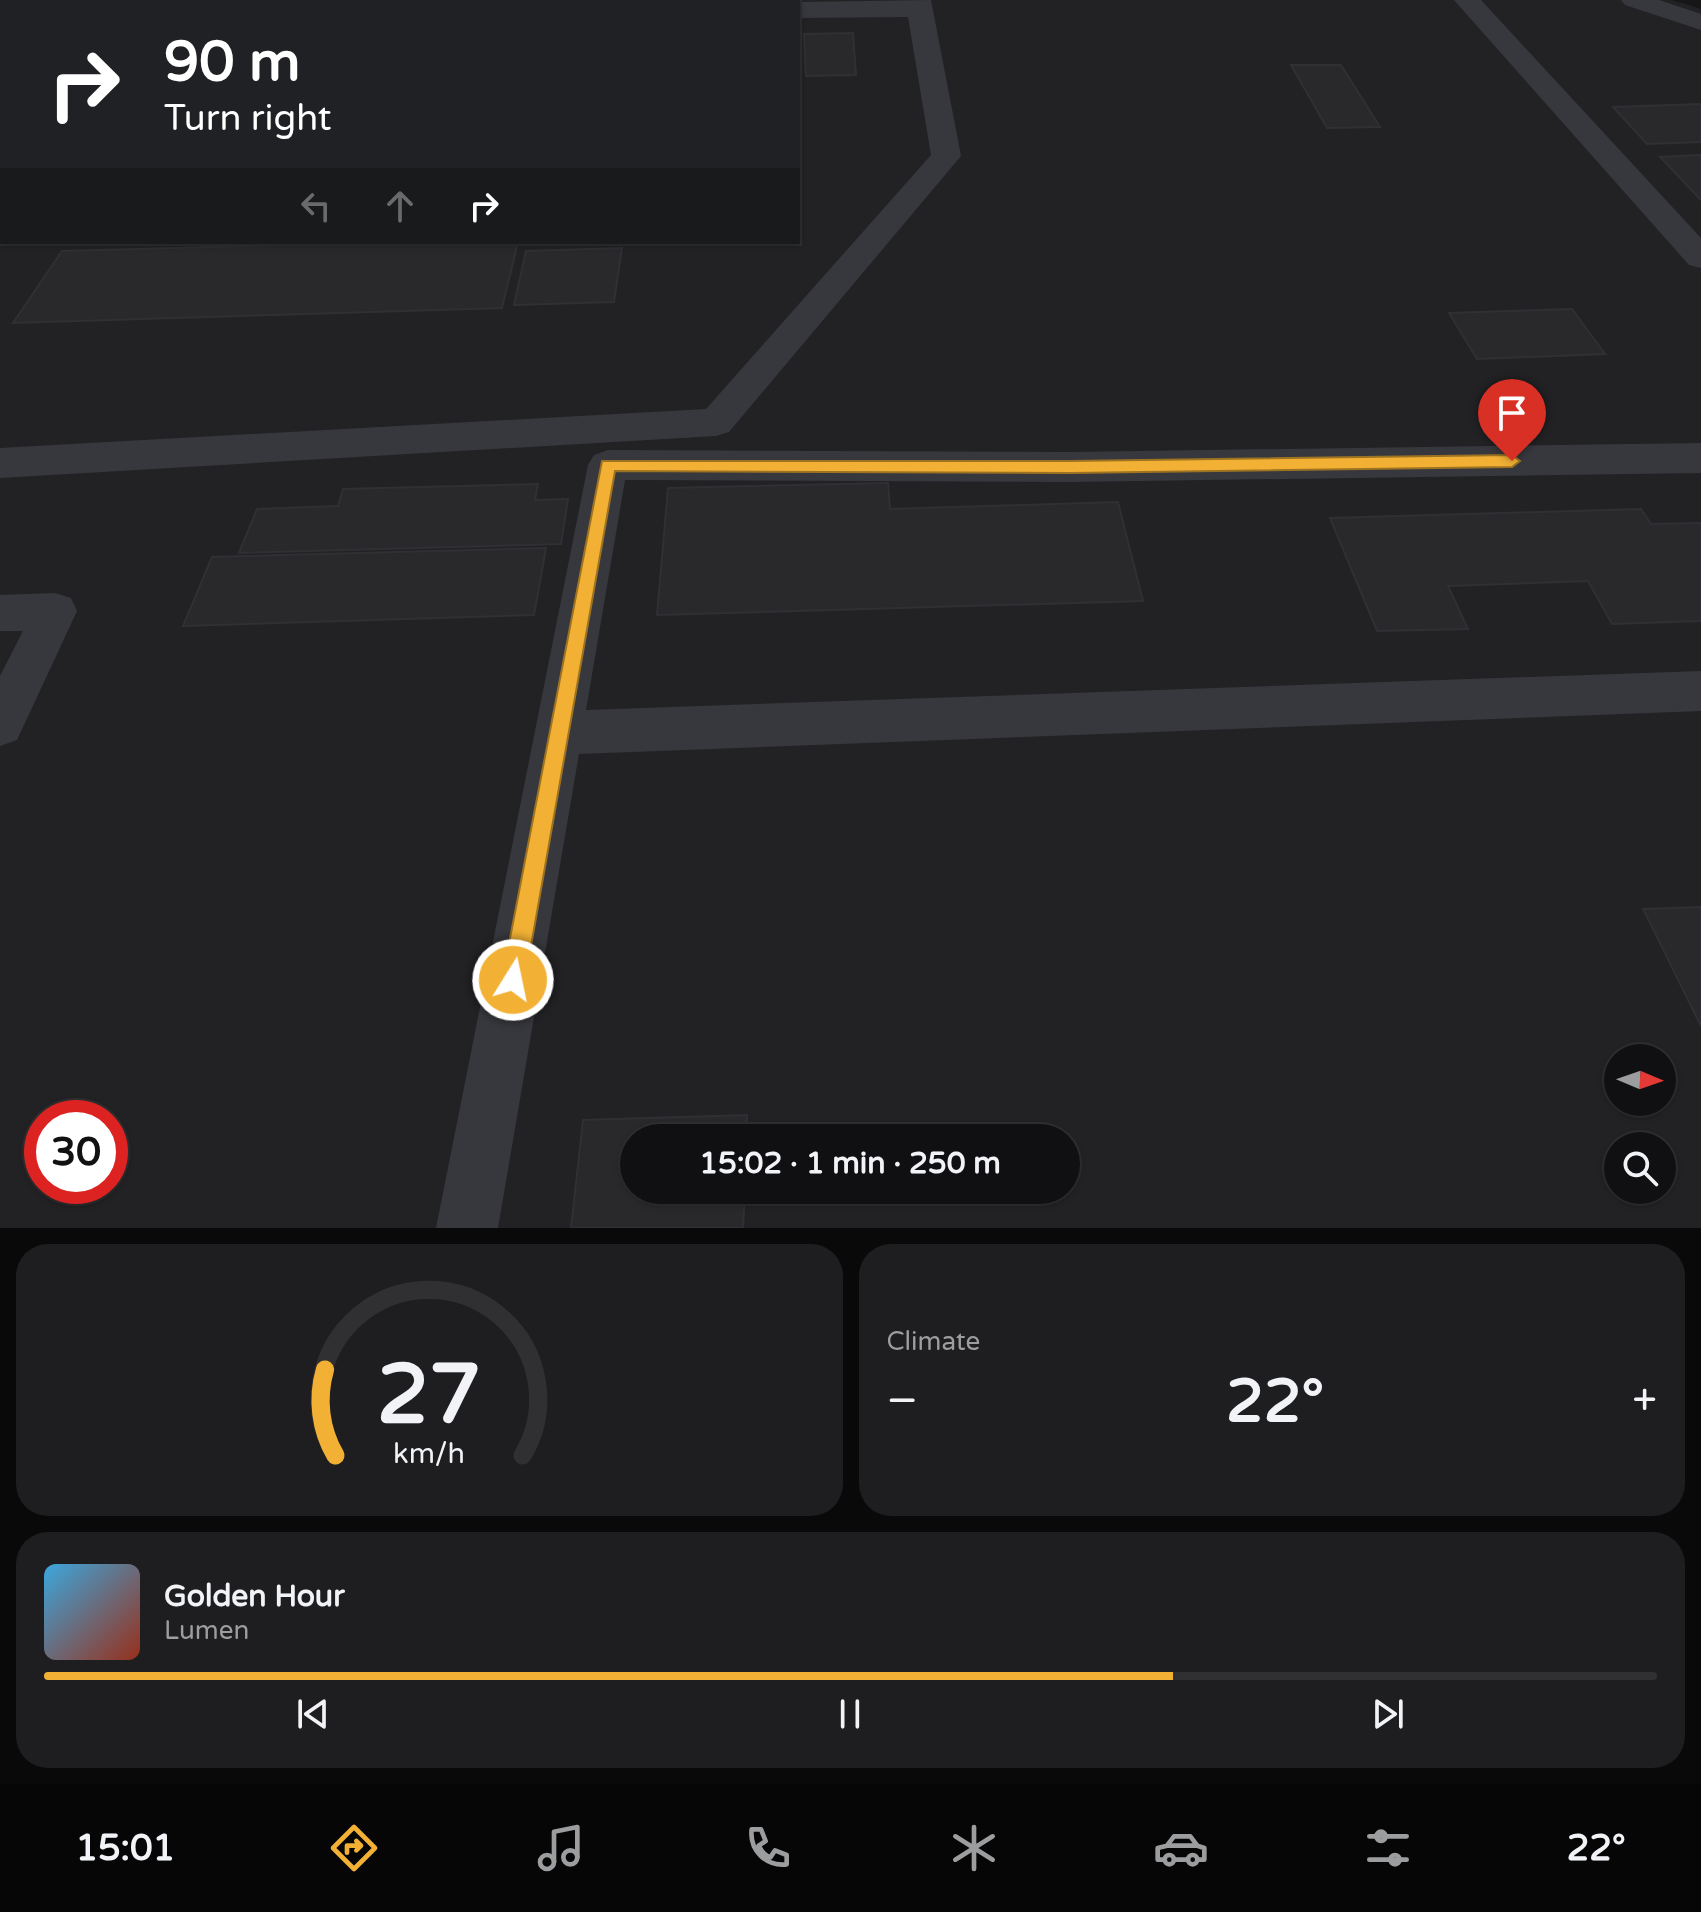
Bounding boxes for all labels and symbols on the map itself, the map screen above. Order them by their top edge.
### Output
pin [1478,379,1546,461]
position arrow [471,938,555,1022]
north arrow [1604,1044,1676,1116]
speed limit sign: 30 [24,1100,128,1204]

